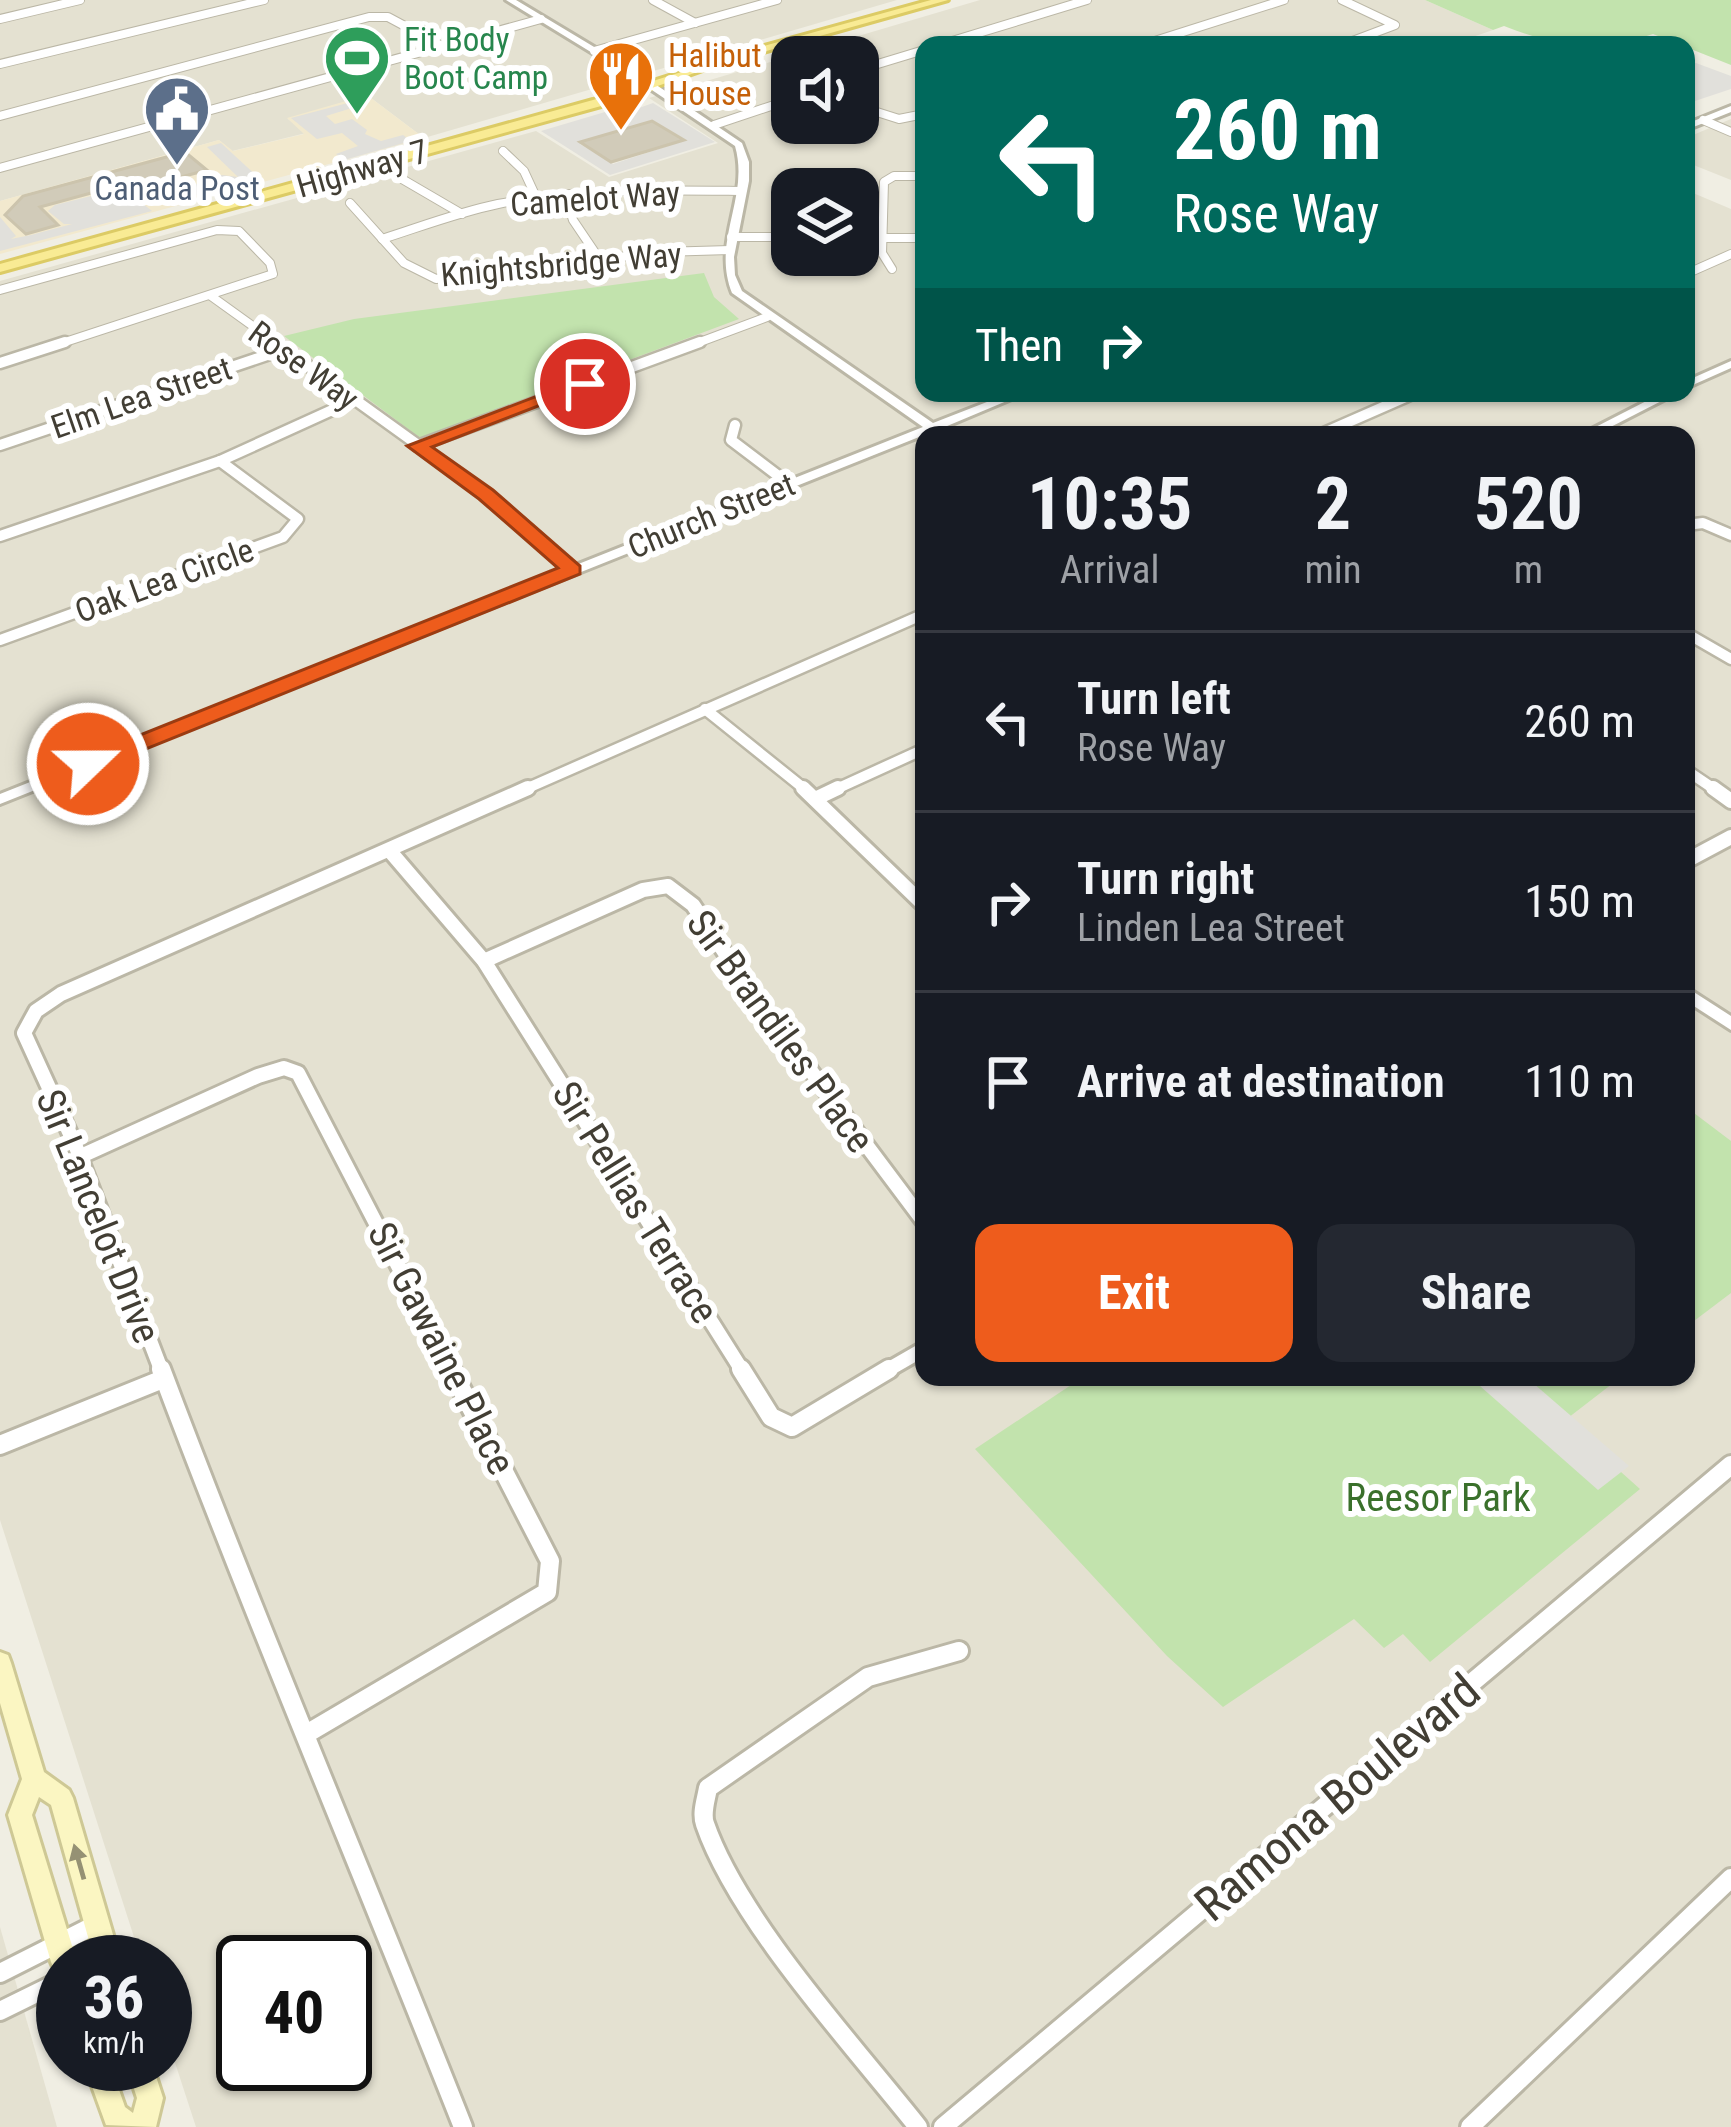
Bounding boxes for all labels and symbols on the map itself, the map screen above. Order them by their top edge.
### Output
place label: Fit Body Boot Camp [404,20,548,97]
sports icon: Fit Body Boot Camp [322,23,392,117]
place label: Halibut House [668,36,761,113]
restaurant icon: Halibut House [586,39,656,133]
public building icon: Canada Post [142,74,212,168]
street label: Highway 7 [292,131,432,206]
place label: Canada Post [94,169,260,208]
street label: Camelot Way [509,173,682,224]
street label: Knightsbridge Way [439,235,683,294]
street label: Rose Way [241,313,366,418]
pin [534,333,636,435]
street label: Elm Lea Street [46,348,237,447]
street label: Church Street [622,464,800,567]
street label: Oak Lea Circle [70,530,259,631]
position arrow [25,701,151,827]
street label: Sir Brandiles Place [677,902,883,1162]
street label: Sir Pellias Terrace [543,1073,728,1332]
street label: Sir Lancelot Drive [26,1083,170,1350]
street label: Sir Gawaine Place [358,1215,524,1482]
park label: Reesor Park [1345,1475,1531,1521]
street label: Ramona Boulevard [1183,1662,1491,1933]
one-way arrow [69,1843,87,1880]
speed limit sign: 40 [216,1935,372,2091]

